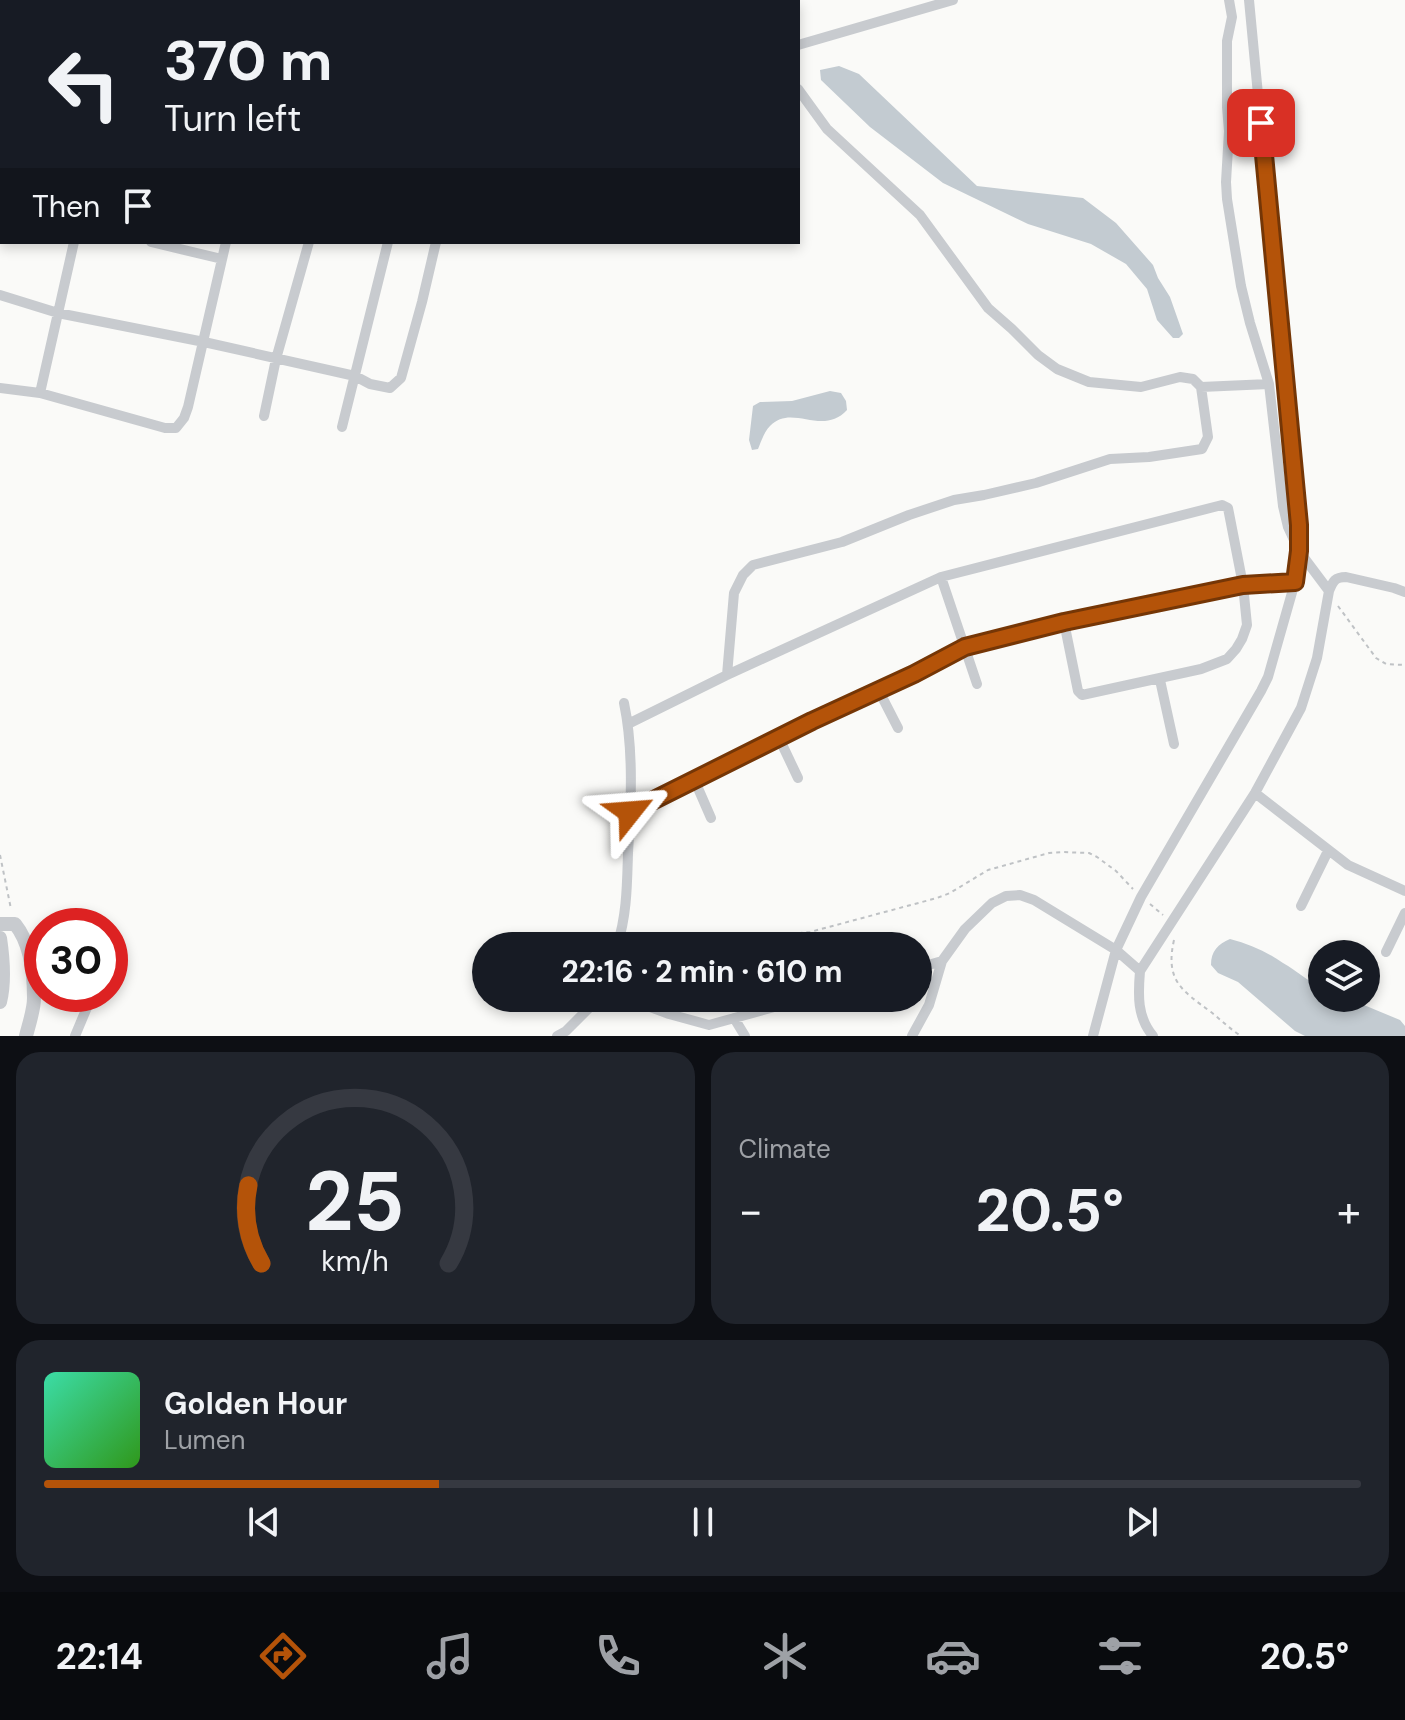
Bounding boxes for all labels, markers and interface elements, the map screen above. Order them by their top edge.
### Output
text: 370 m [164,24,332,97]
icon: left [32,32,136,136]
pin [1227,89,1295,157]
text: Turn left [164,95,301,142]
icon: arrive [1239,101,1283,145]
icon: arrive [116,184,160,228]
text: Then [32,187,100,226]
position arrow [588,770,672,854]
speed limit sign: 30 [24,908,128,1012]
map controls [1308,940,1380,1012]
button: layers [1308,940,1380,1012]
text: 22:16 · 2 min · 610 m [561,952,843,991]
text: Climate [739,1132,831,1166]
text: 25 [305,1147,405,1256]
text: 20.5° [976,1171,1124,1250]
text: − [739,1182,763,1240]
text: + [1337,1182,1361,1240]
text: km/h [321,1243,389,1280]
text: Golden Hour [164,1384,347,1423]
text: Lumen [164,1423,245,1457]
icon: previous [242,1500,286,1544]
icon: pause [681,1500,725,1544]
icon: next [1120,1500,1164,1544]
icon: directions [255,1628,311,1684]
icon: music [422,1628,478,1684]
icon: phone [590,1628,646,1684]
icon: climate [757,1628,813,1684]
icon: car [925,1628,981,1684]
icon: filters [1092,1628,1148,1684]
text: 22:14 [56,1633,143,1680]
text: 20.5° [1260,1633,1349,1680]

